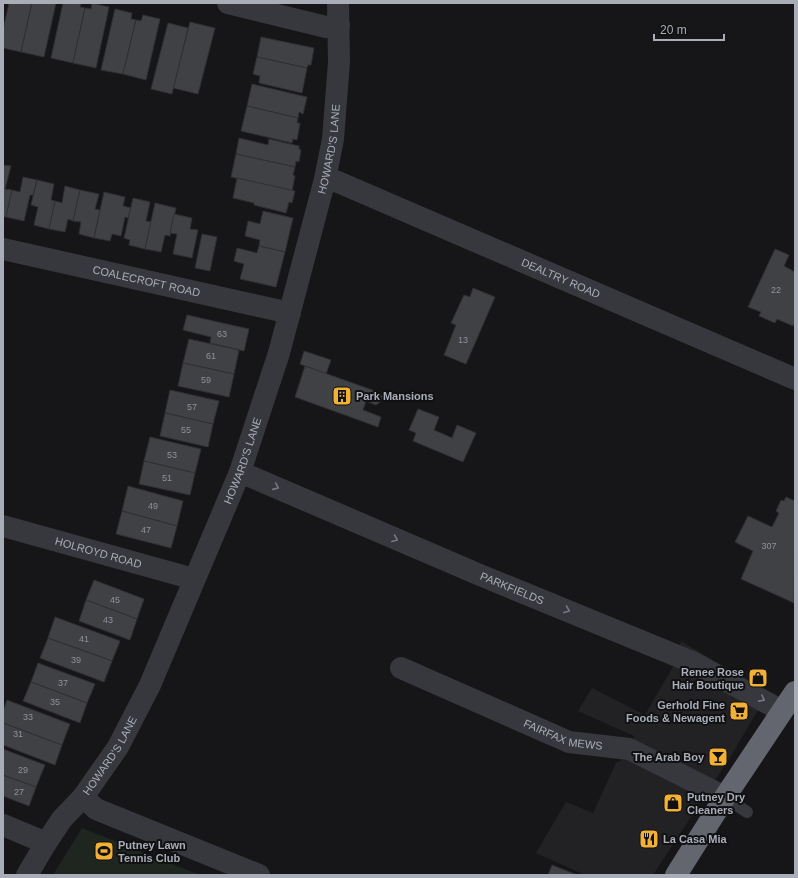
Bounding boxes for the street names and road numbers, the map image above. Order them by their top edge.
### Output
street label: HOWARD'S LANE [315,104,342,195]
street label: DEALTRY ROAD [520,256,602,300]
street label: COALECROFT ROAD [92,263,201,299]
street label: HOWARD'S LANE [221,416,263,506]
street label: HOLROYD ROAD [54,535,143,570]
street label: PARKFIELDS [479,570,546,607]
street label: HOWARD'S LANE [80,714,139,797]
street label: FAIRFAX MEWS [522,717,603,752]

